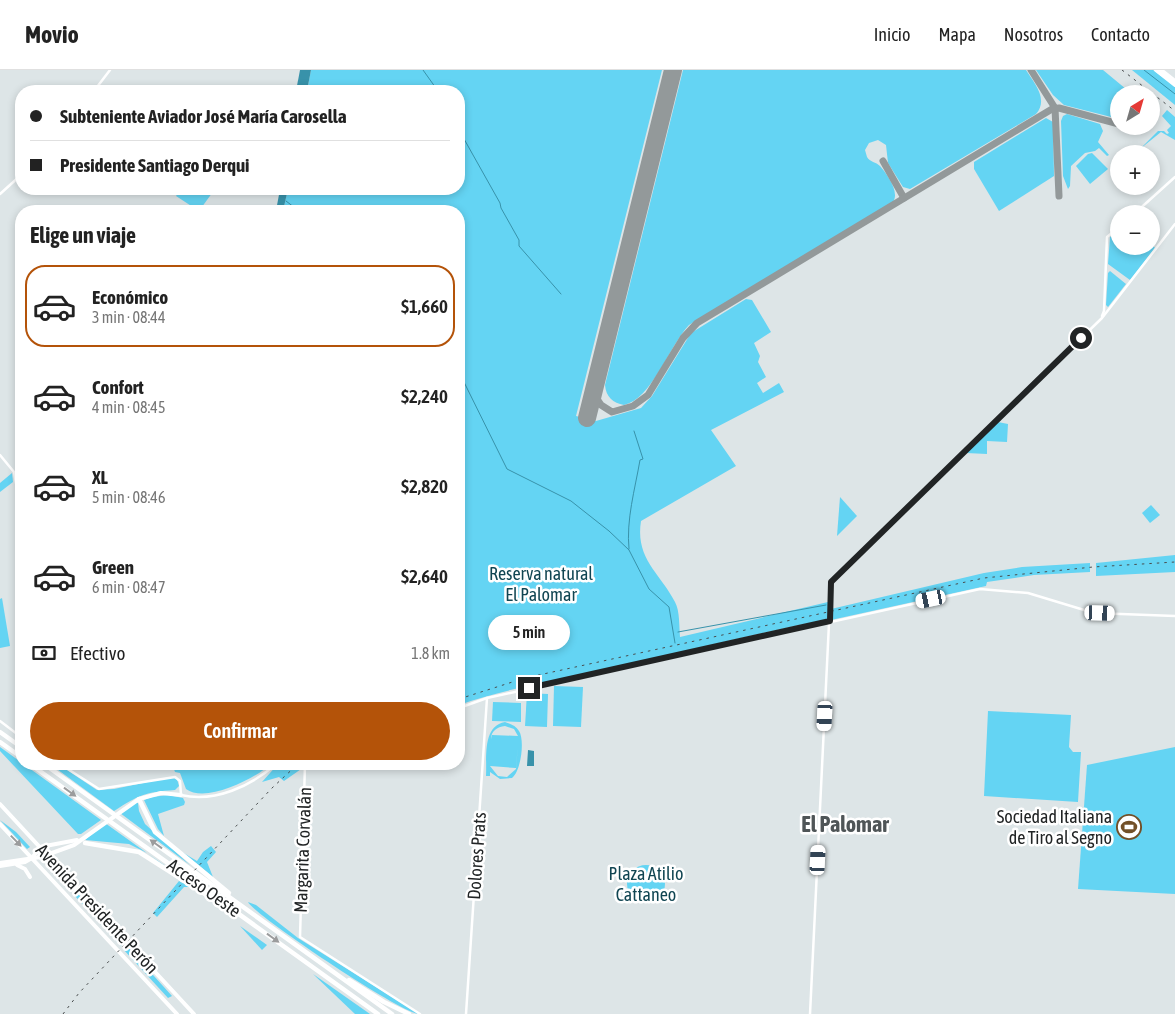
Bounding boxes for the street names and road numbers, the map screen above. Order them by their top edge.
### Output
street label: Margarita Corvalán [290,787,315,913]
street label: Dolores Prats [463,812,490,900]
street label: Avenida Presidente Perón [32,839,163,978]
street label: Acceso Oeste [163,854,245,921]

